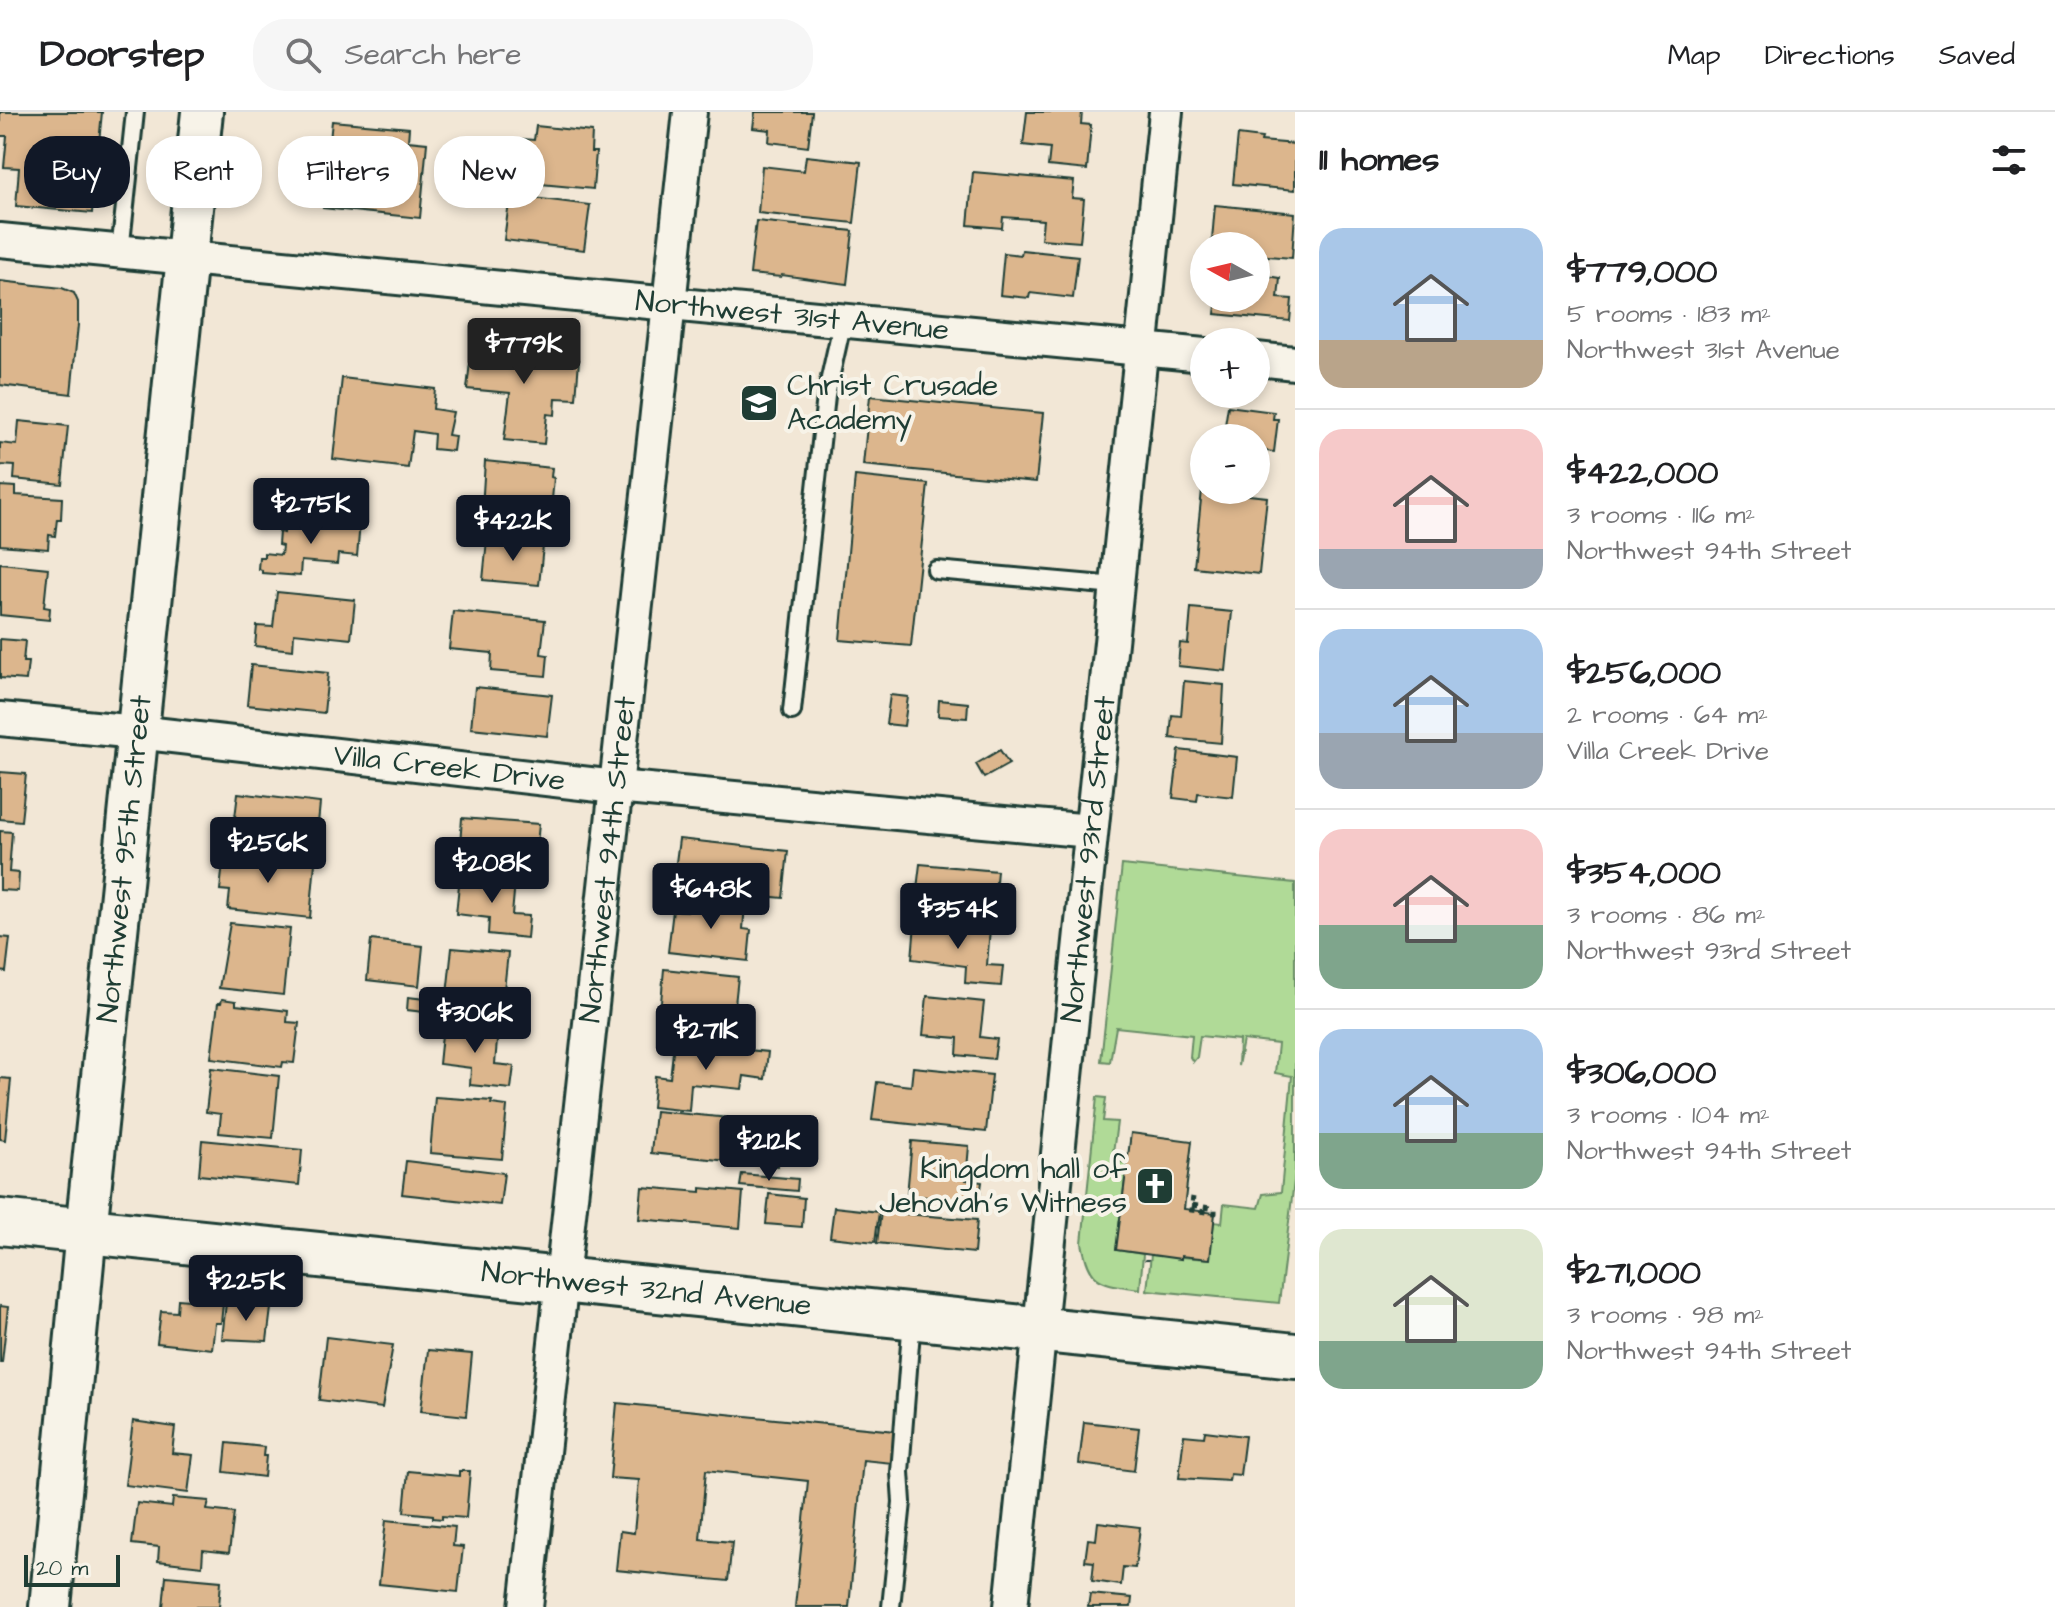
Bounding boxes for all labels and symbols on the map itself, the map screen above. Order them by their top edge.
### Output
north arrow [1190,232,1270,312]
street label: Northwest 31st Avenue [634,280,951,352]
pin: $779K [468,318,580,386]
place label: Christ Crusade Academy [787,365,998,442]
school or university icon: Christ Crusade Academy [738,382,780,424]
pin: $275K [255,478,367,546]
pin: $422K [457,495,569,563]
street label: Northwest 95th Street [87,693,162,1024]
street label: Northwest 94th Street [569,694,647,1025]
street label: Northwest 93rd Street [1051,694,1126,1024]
street label: Villa Creek Drive [331,734,568,802]
pin: $256K [212,817,324,885]
pin: $208K [436,837,548,905]
pin: $648K [655,863,767,931]
pin: $354K [902,883,1014,951]
pin: $306K [419,987,531,1055]
pin: $271K [650,1004,762,1072]
pin: $212K [713,1115,825,1183]
place label: Kingdom hall of Jehovah's Witness [879,1148,1127,1224]
church icon: Kingdom hall of Jehovah's Witness [1134,1165,1176,1207]
street label: Northwest 32nd Avenue [480,1251,813,1327]
pin: $225K [190,1255,302,1323]
scale bar [24,1551,120,1587]

